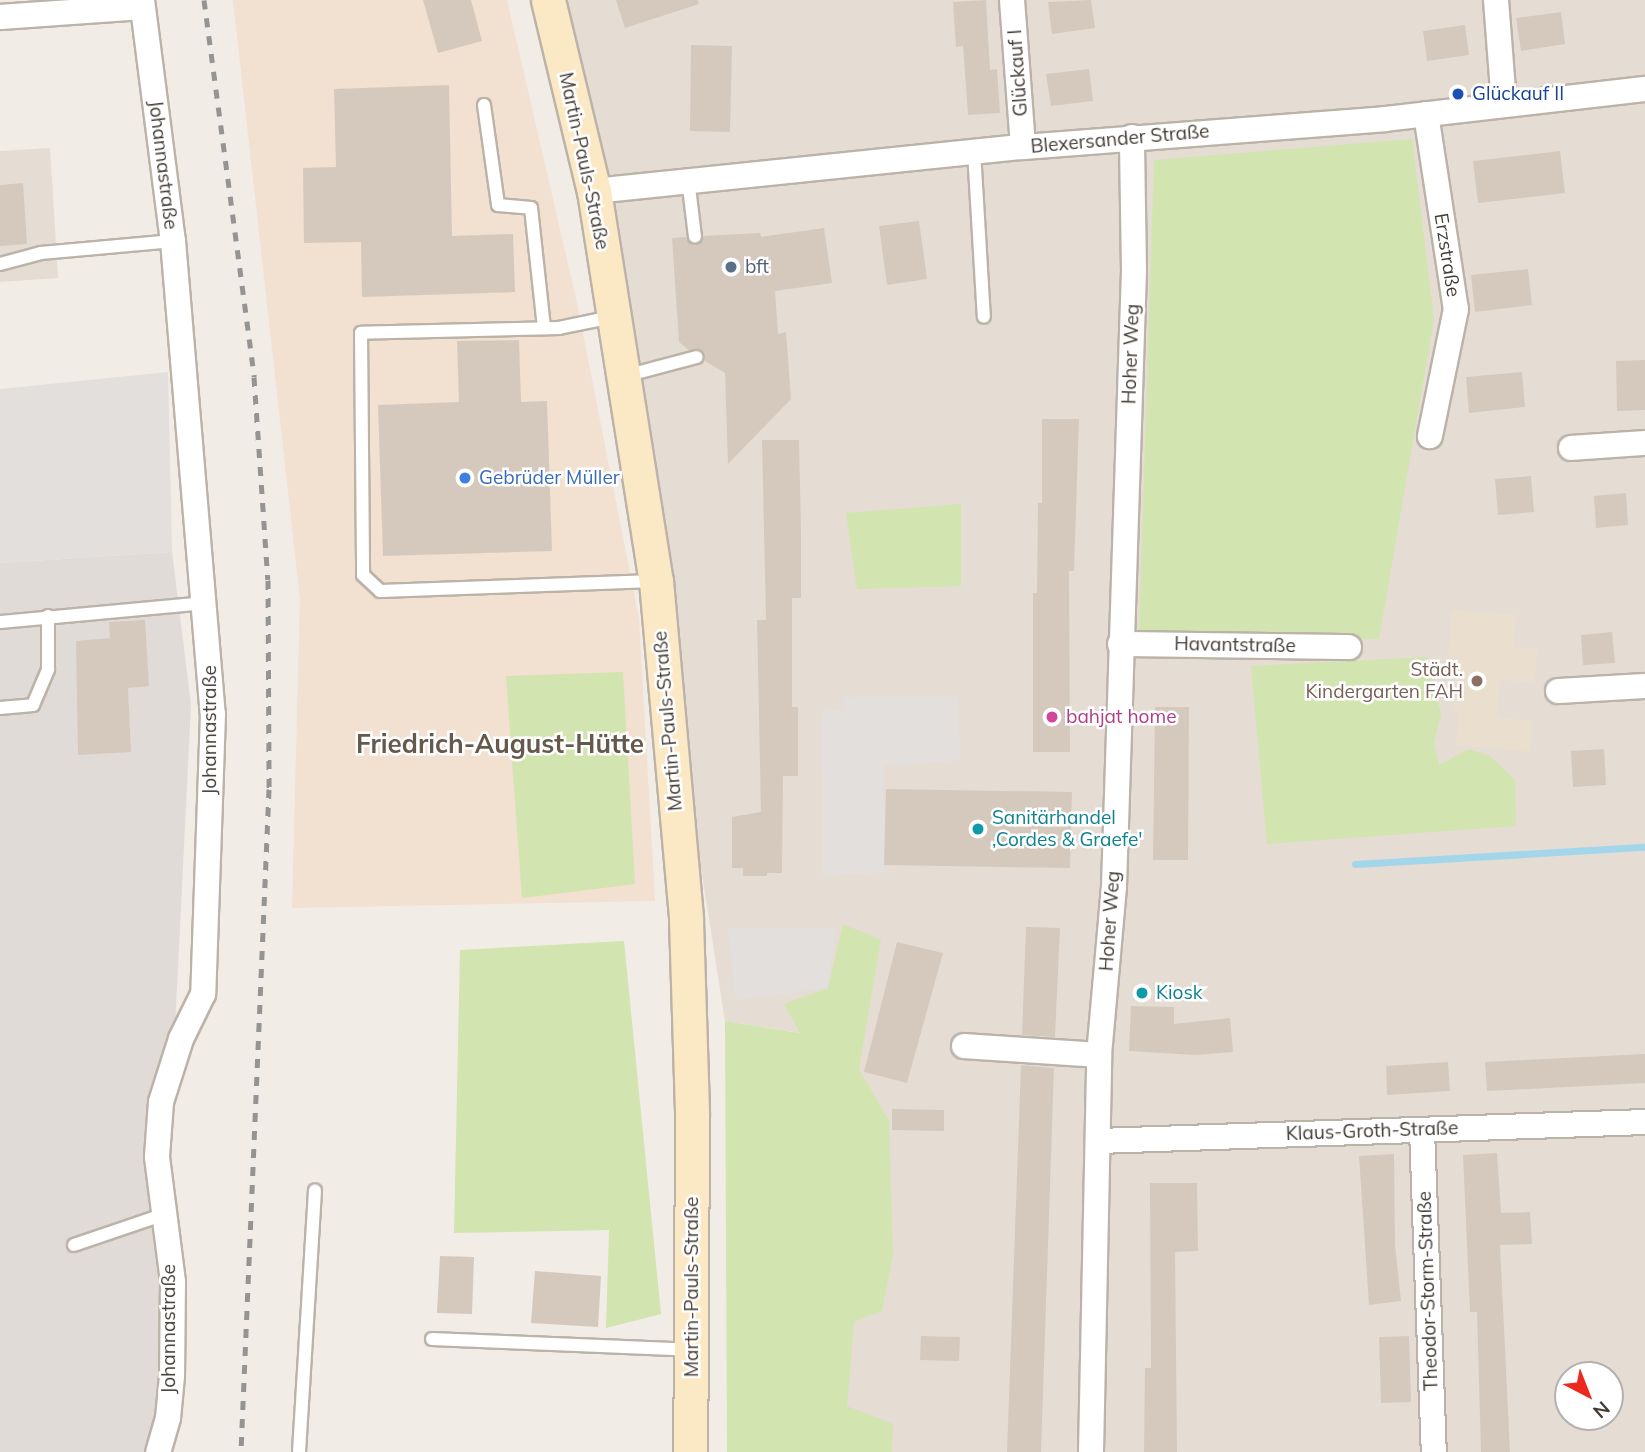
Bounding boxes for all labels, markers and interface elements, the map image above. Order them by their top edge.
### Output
street label: Glückauf I [1004,29,1032,117]
street label: Martin-Pauls-Straße [554,70,614,252]
place label: Glückauf II [1472,83,1564,105]
marker: Glückauf II [1450,86,1466,102]
street label: Johannastraße [144,99,182,231]
street label: Blexersander Straße [1030,120,1210,158]
street label: Erzstraße [1429,212,1465,298]
place label: bft [745,256,769,278]
marker: bft [723,259,739,275]
street label: Hoher Weg [1118,303,1144,405]
place label: Gebrüder Müller [479,467,620,489]
marker: Gebrüder Müller [457,470,473,486]
street label: Martin-Pauls-Straße [649,630,687,812]
street label: Havantstraße [1174,633,1296,657]
place label: Städt. Kindergarten FAH [1305,659,1463,703]
street label: Johannastraße [199,665,221,795]
marker: Städt. Kindergarten FAH [1469,673,1485,689]
place label: bahjat home [1066,706,1176,728]
marker: bahjat home [1044,709,1060,725]
district label: Friedrich-August-Hütte [356,728,644,760]
place label: Sanitärhandel ,Cordes & Graefe' [992,807,1143,851]
marker: Sanitärhandel ,Cordes & Graefe' [970,821,986,837]
street label: Hoher Weg [1095,870,1125,972]
place label: Kiosk [1156,982,1203,1004]
marker: Kiosk [1134,985,1150,1001]
street label: Klaus-Groth-Straße [1285,1117,1459,1145]
street label: Theodor-Storm-Straße [1413,1191,1443,1391]
street label: Martin-Pauls-Straße [681,1197,703,1377]
street label: Johannastraße [158,1264,180,1394]
north arrow [1554,1361,1624,1431]
text: N [1588,1396,1615,1424]

